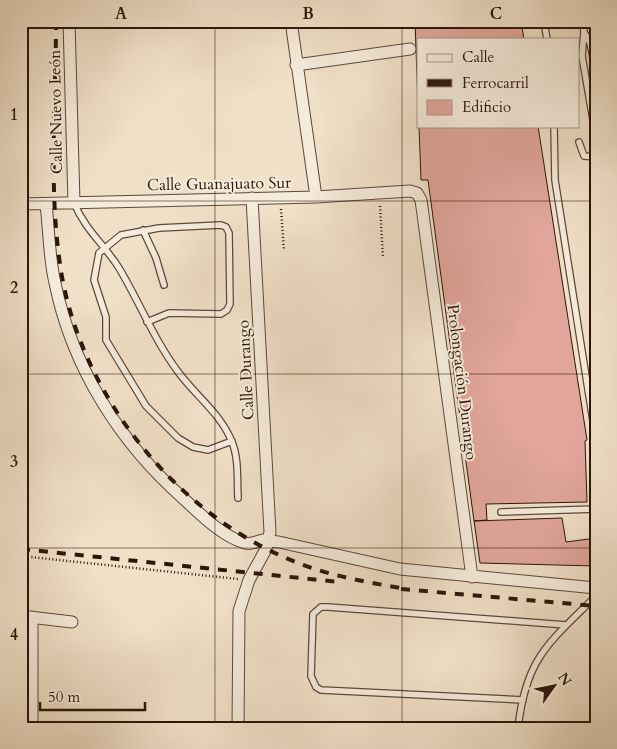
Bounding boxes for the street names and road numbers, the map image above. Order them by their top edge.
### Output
street label: Calle Nuevo León [44,50,68,174]
street label: Calle Guanajuato Sur [147,172,291,196]
street label: Prolongación Durango [442,303,483,462]
street label: Calle Durango [232,319,260,421]

